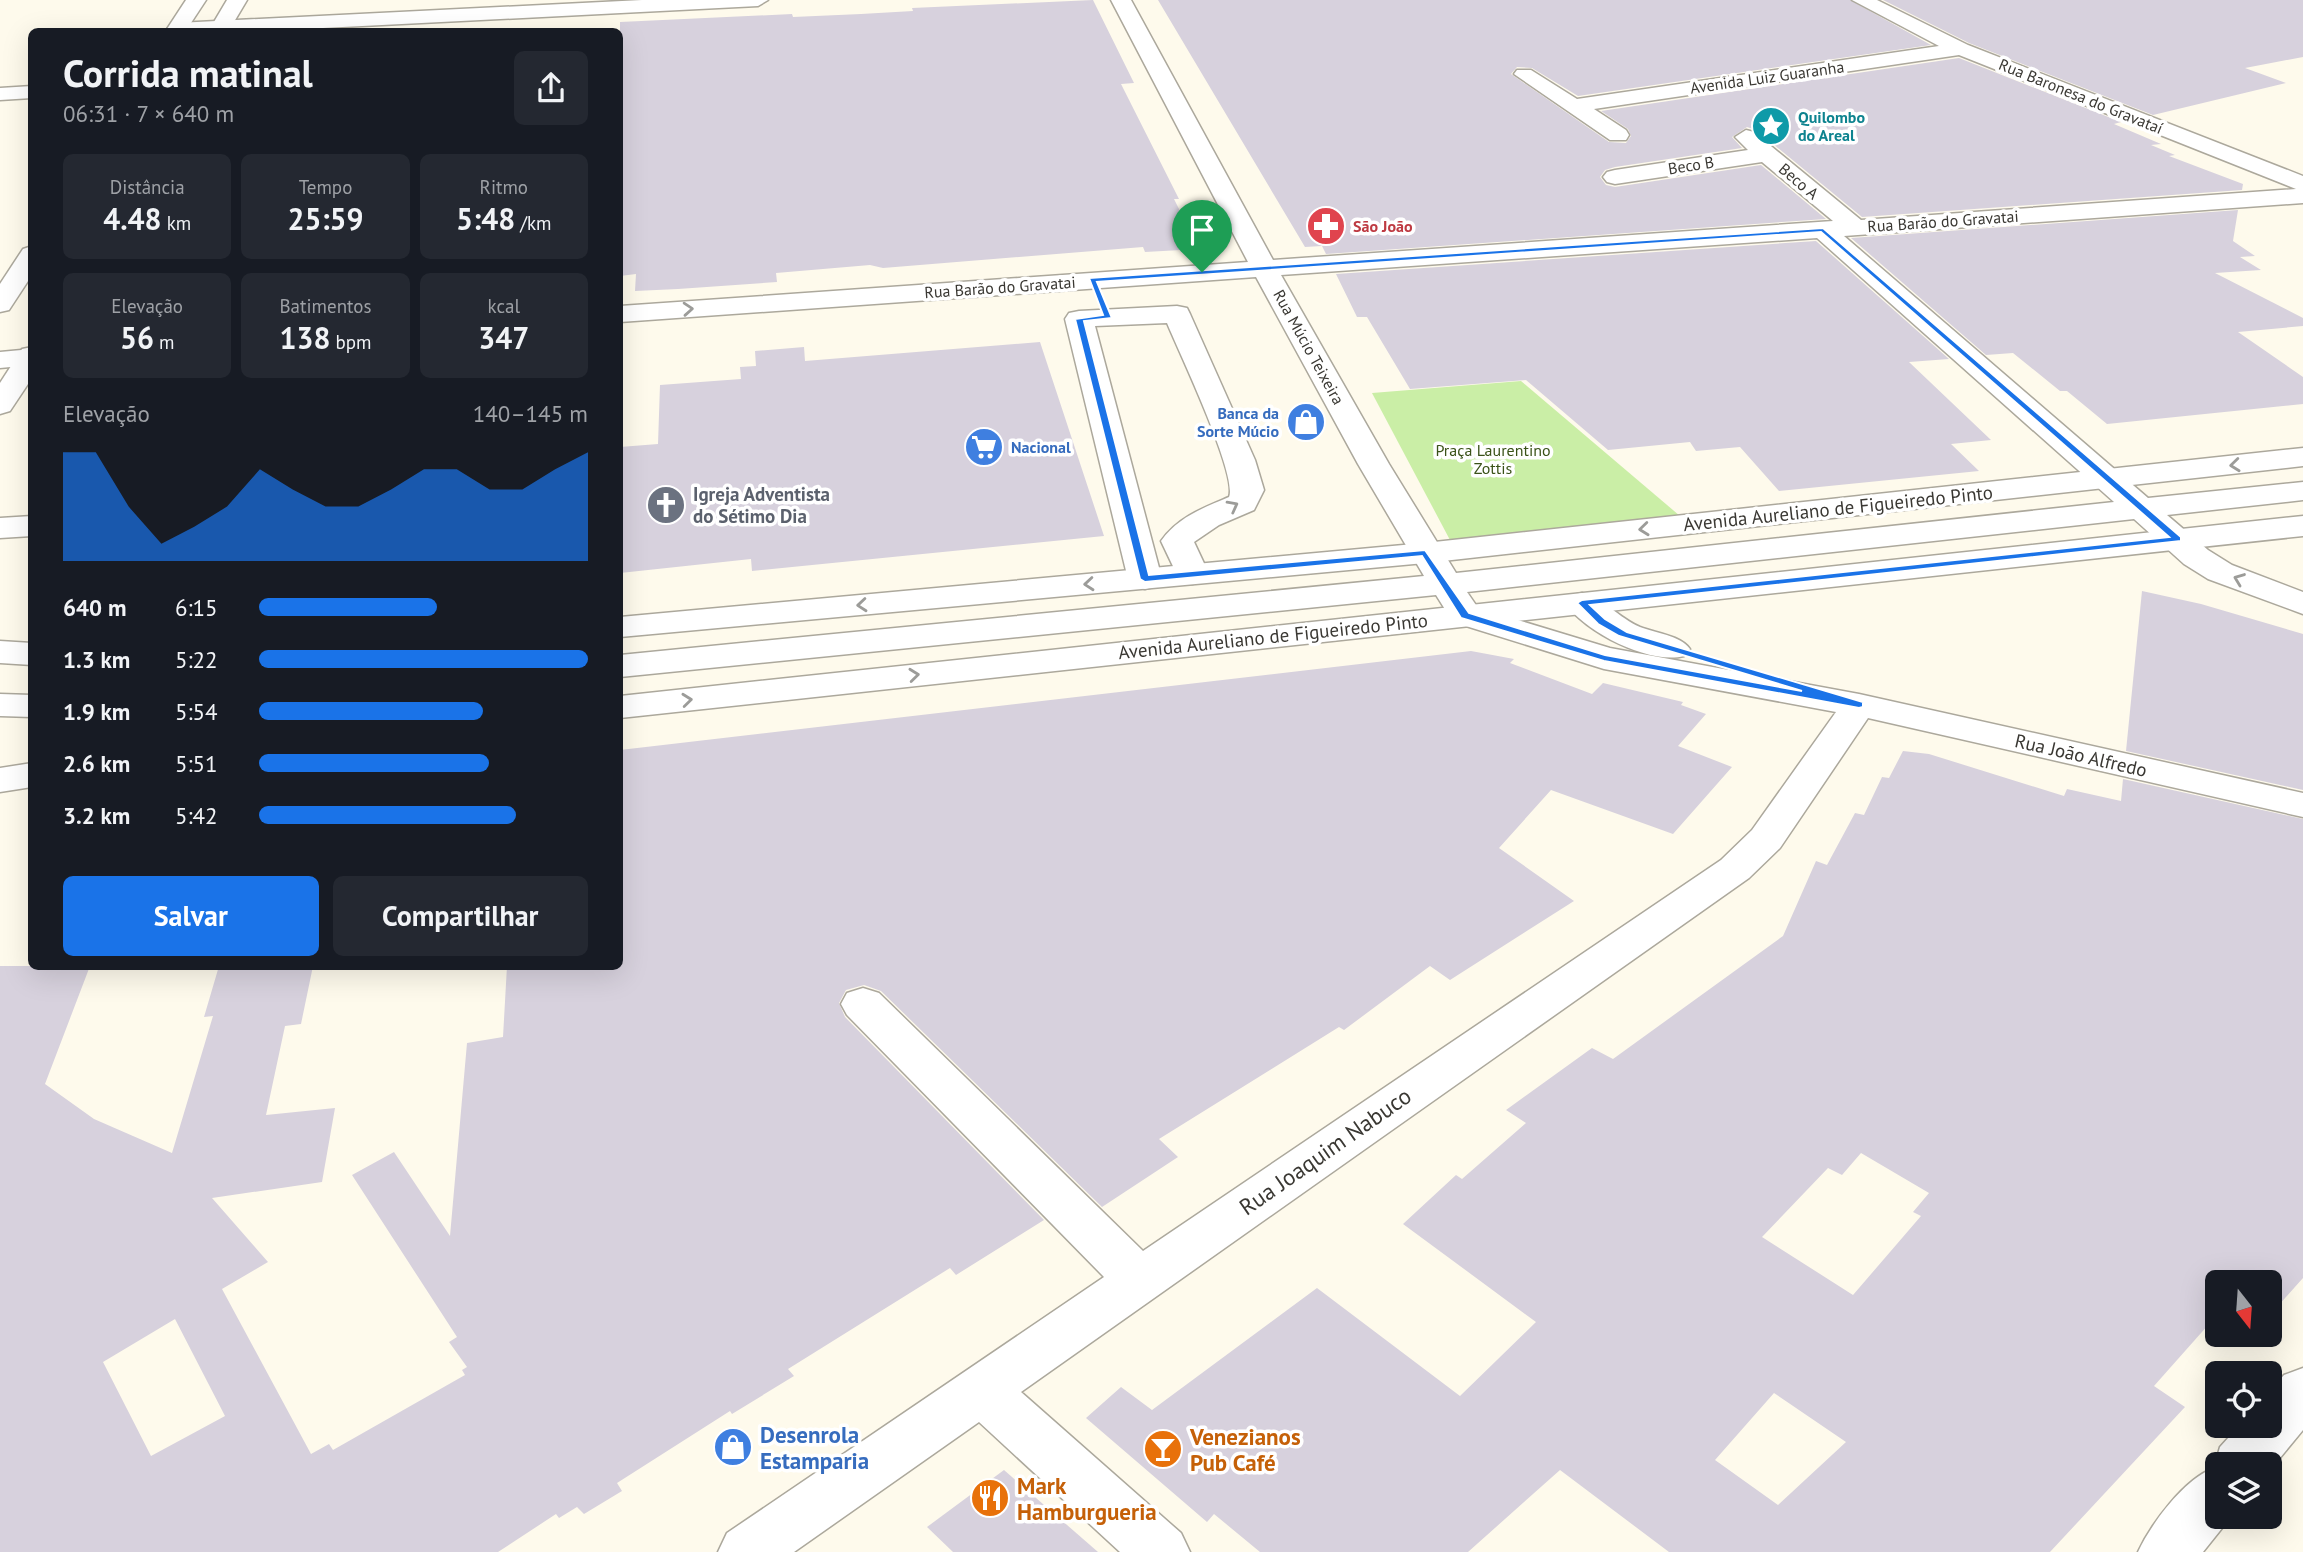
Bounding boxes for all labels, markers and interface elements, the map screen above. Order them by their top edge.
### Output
text: Corrida matinal [63,48,313,97]
button: share [514,51,588,125]
street label: Rua Baronesa do Gravataí [1996,54,2166,138]
street label: Avenida Luiz Guaranha [1689,56,1845,98]
text: 06:31 · 7 × 640 m [63,99,234,128]
place icon: Quilombo do Areal [1750,105,1792,147]
place label: Quilombo do Areal [1798,107,1865,145]
street label: Beco B [1667,151,1715,179]
street label: Beco A [1775,159,1823,204]
text: Distância [110,175,185,199]
text: Tempo [299,175,352,199]
text: Ritmo [480,175,528,199]
text: 4.48 [103,199,162,238]
text: 25:59 [287,199,364,238]
text: 5:48 [456,199,515,238]
pin [1172,200,1232,272]
pharmacy icon: São João [1305,205,1347,247]
street label: Rua Barão do Gravatai [1867,206,2019,236]
text: km [162,211,191,235]
text: /km [515,211,552,235]
icon: arrive [1183,211,1221,249]
place label: São João [1353,216,1413,236]
street label: Rua Barão do Gravatai [924,272,1076,302]
street label: Rua Múcio Teixeira [1269,286,1349,408]
text: Elevação [111,294,183,318]
text: Batimentos [280,294,371,318]
text: kcal [488,294,520,318]
one-way arrow [682,302,693,317]
text: 56 [120,318,154,357]
text: 138 [279,318,330,357]
text: 347 [478,318,529,357]
text: m [154,330,174,354]
text: bpm [330,330,372,354]
text: Elevação [63,399,150,428]
text: 140–145 m [473,399,588,428]
shop icon: Banca da Sorte Múcio [1285,401,1327,443]
place label: Banca da Sorte Múcio [1197,403,1279,441]
supermarket icon: Nacional [963,426,1005,468]
place label: Nacional [1011,437,1071,457]
park label: Praça Laurentino Zottis [1435,440,1551,478]
one-way arrow [2229,457,2241,472]
street label: Avenida Aureliano de Figueiredo Pinto [1682,480,1994,536]
place label: Igreja Adventista do Sétimo Dia [693,482,830,528]
church icon: Igreja Adventista do Sétimo Dia [645,484,687,526]
one-way arrow [1226,500,1239,514]
one-way arrow [1638,522,1649,537]
one-way arrow [2234,574,2246,588]
one-way arrow [1083,576,1094,591]
text: 640 m [63,593,126,622]
text: 6:15 [175,593,218,622]
one-way arrow [856,597,867,612]
street label: Avenida Aureliano de Figueiredo Pinto [1117,608,1429,664]
text: 1.3 km [63,645,130,674]
text: 5:22 [175,645,218,674]
one-way arrow [908,668,919,683]
one-way arrow [682,692,693,707]
text: 1.9 km [63,697,130,726]
text: 5:54 [175,697,218,726]
street label: Rua João Alfredo [2013,728,2149,782]
text: 2.6 km [63,749,130,778]
text: 5:51 [175,749,218,778]
text: 3.2 km [63,801,130,830]
text: 5:42 [175,801,218,830]
button: Salvar [63,876,319,956]
button: Compartilhar [333,876,588,956]
street label: Rua Joaquim Nabuco [1233,1081,1417,1221]
north arrow [2205,1270,2282,1348]
map controls [2205,1270,2282,1529]
button: locate [2205,1361,2282,1438]
place label: Desenrola Estamparia [760,1420,869,1475]
place label: Venezianos Pub Café [1189,1422,1301,1477]
shop icon: Desenrola Estamparia [712,1426,754,1468]
bar icon: Venezianos Pub Café [1142,1428,1184,1470]
button: layers [2205,1452,2282,1529]
place label: Mark Hamburgueria [1017,1471,1157,1526]
restaurant icon: Mark Hamburgueria [969,1477,1011,1519]

